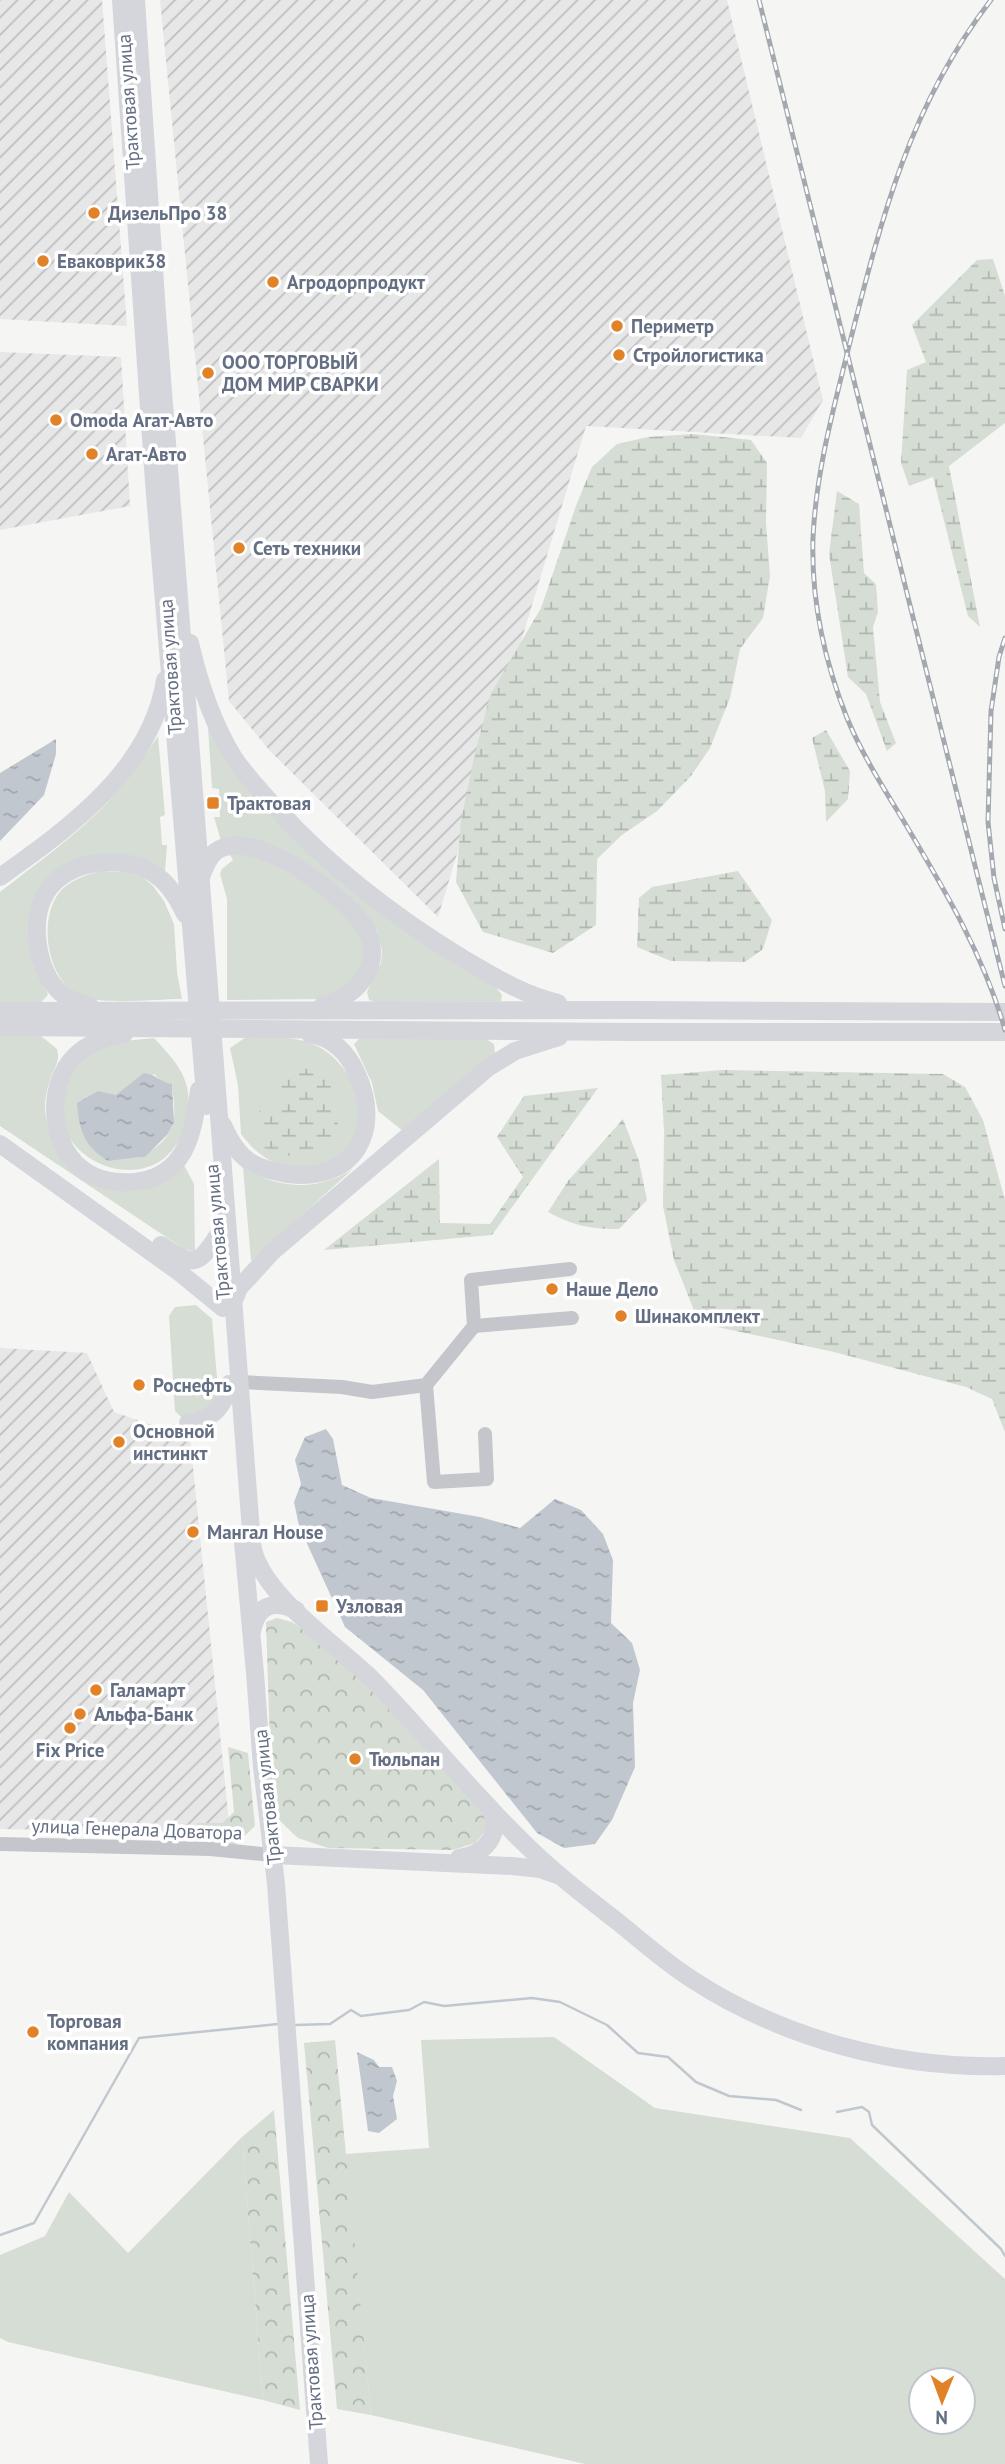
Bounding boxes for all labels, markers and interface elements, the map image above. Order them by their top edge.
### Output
street label: Трактовая улица [111,33,145,171]
place label: ДизельПро 38 [108,201,227,225]
marker: ДизельПро 38 [86,205,102,221]
place label: Еваковрик38 [57,249,166,273]
marker: Еваковрик38 [35,253,51,269]
place label: Агродорпродукт [287,270,425,294]
marker: Агродорпродукт [265,274,281,290]
place label: Периметр [631,314,714,338]
marker: Периметр [609,318,625,334]
place label: Стройлогистика [633,343,764,367]
marker: Стройлогистика [611,347,627,363]
place label: ООО ТОРГОВЫЙ ДОМ МИР СВАРКИ [222,350,379,396]
marker: ООО ТОРГОВЫЙ ДОМ МИР СВАРКИ [200,365,216,381]
place label: Omoda Агат-Авто [70,408,213,432]
marker: Omoda Агат-Авто [48,412,64,428]
place label: Агат-Авто [106,442,187,466]
marker: Агат-Авто [84,446,100,462]
place label: Сеть техники [253,536,361,560]
marker: Сеть техники [231,540,247,556]
street label: Трактовая улица [153,598,187,736]
place label: Трактовая [227,791,311,815]
marker: Трактовая [205,795,221,811]
street label: Трактовая улица [199,1163,235,1301]
place label: Наше Дело [566,1277,659,1301]
marker: Наше Дело [544,1281,560,1297]
place label: Шинакомплект [635,1304,760,1328]
marker: Шинакомплект [613,1308,629,1324]
place label: Роснефть [153,1373,232,1397]
marker: Роснефть [131,1377,147,1393]
place label: Основной инстинкт [133,1419,215,1465]
marker: Основной инстинкт [111,1434,127,1450]
place label: Мангал House [207,1520,323,1544]
marker: Мангал House [185,1524,201,1540]
place label: Узловая [335,1594,403,1618]
marker: Узловая [314,1598,330,1614]
place label: Галамарт [110,1678,185,1702]
marker: Галамарт [88,1682,104,1698]
place label: Альфа-Банк [94,1702,194,1726]
marker: Альфа-Банк [72,1706,88,1722]
marker: Fix Price [62,1720,78,1736]
street label: Трактовая улица [248,1728,286,1866]
place label: Fix Price [36,1738,104,1762]
place label: Тюльпан [369,1747,440,1771]
marker: Тюльпан [347,1751,363,1767]
street label: улица Генерала Доватора [31,1813,243,1845]
place label: Торговая компания [47,2009,129,2055]
marker: Торговая компания [25,2024,41,2040]
street label: Трактовая улица [294,2293,328,2431]
north arrow [907,2366,977,2436]
text: N [935,2406,948,2430]

